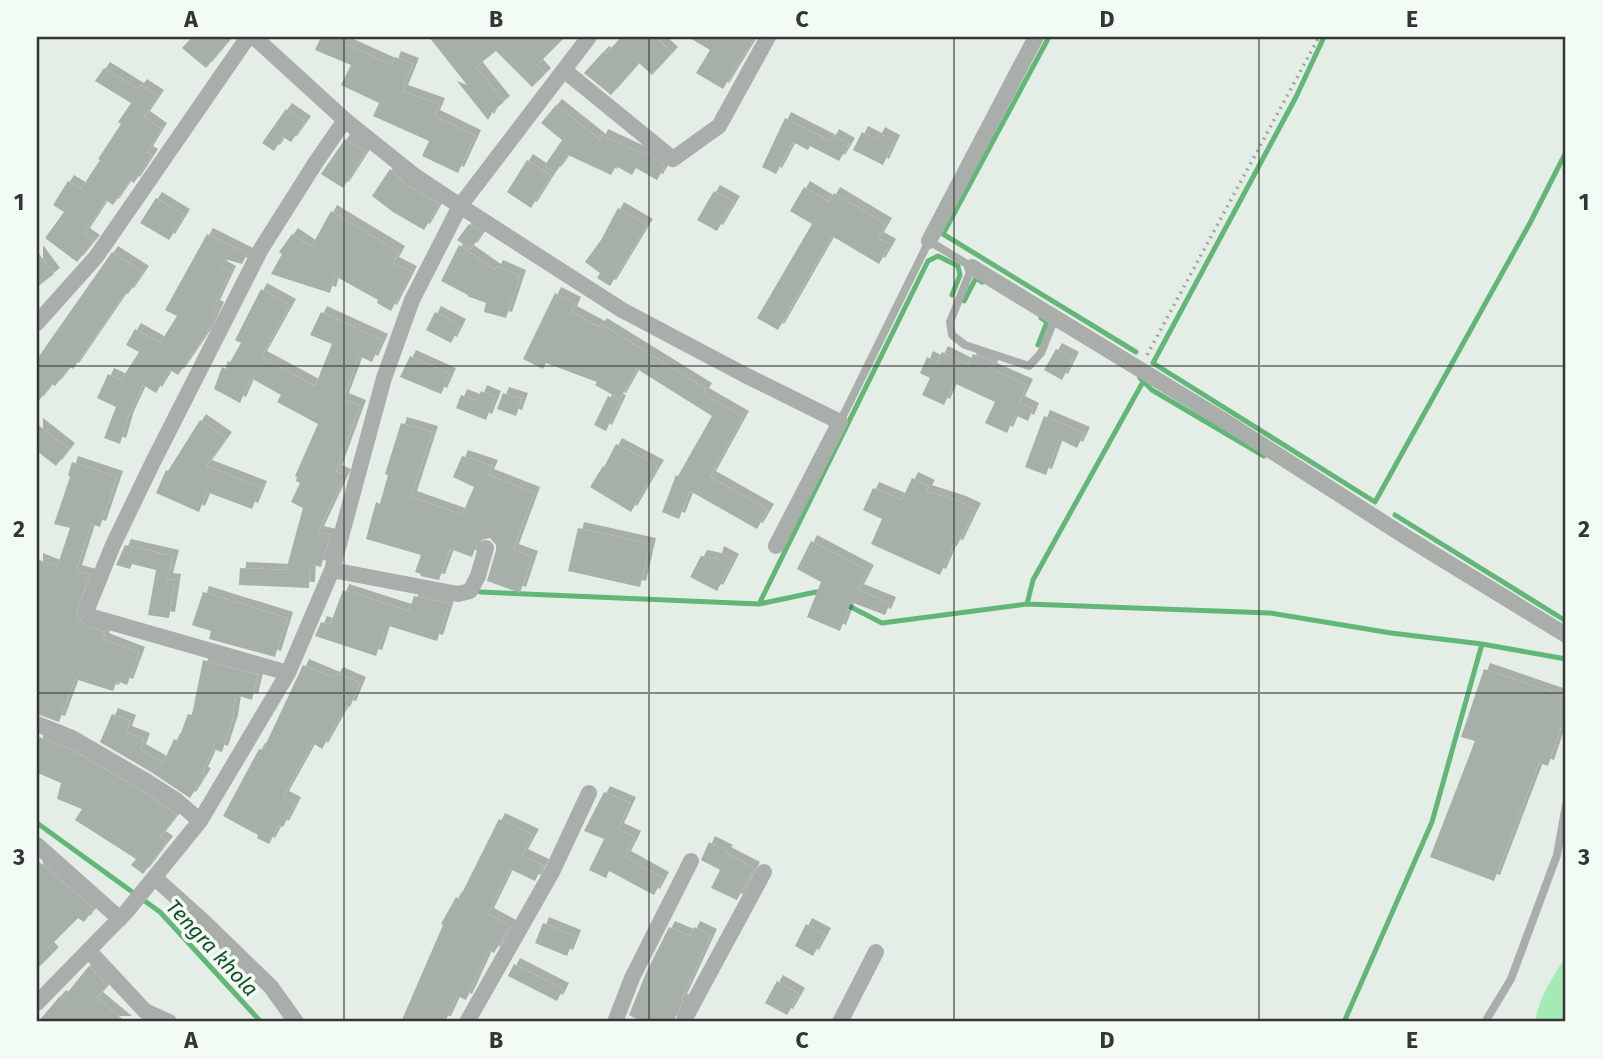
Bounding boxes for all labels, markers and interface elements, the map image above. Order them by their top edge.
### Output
text: A [183,5,198,33]
text: B [489,5,503,33]
text: C [795,5,809,33]
text: D [1100,5,1115,33]
text: E [1406,5,1418,33]
text: 1 [14,188,24,216]
text: 1 [1579,188,1589,216]
text: 2 [13,515,25,543]
text: 2 [1578,515,1590,543]
text: 3 [12,843,25,871]
text: 3 [1577,843,1590,871]
water label: Tengra khola [160,894,264,1002]
text: A [183,1026,198,1054]
text: B [489,1026,503,1054]
text: C [795,1026,809,1054]
text: D [1100,1026,1115,1054]
text: E [1406,1026,1418,1054]

